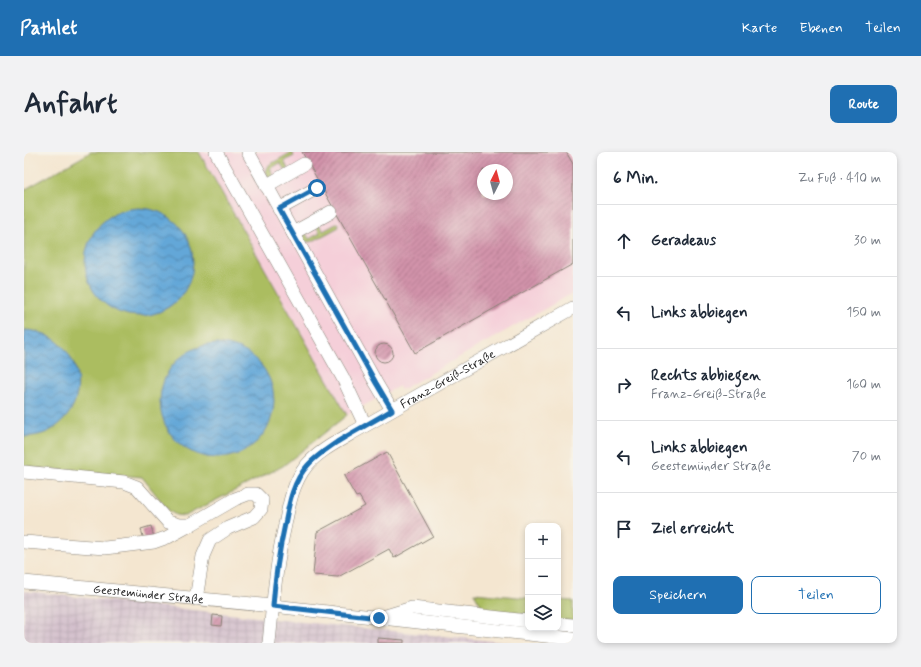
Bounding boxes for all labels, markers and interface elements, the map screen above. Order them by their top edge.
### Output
text: Pathlet [20,16,77,41]
text: Karte [742,19,777,37]
text: Ebenen [799,19,843,37]
text: Teilen [865,19,901,37]
button: Route [830,85,897,123]
text: Anfahrt [24,86,117,123]
north arrow [477,164,513,200]
text: 6 Min. [613,167,658,189]
text: Zu Fuß · 410 m [798,170,881,187]
route start [308,179,326,197]
icon: ahead [613,230,635,252]
text: Geradeaus [651,231,716,251]
text: 30 m [854,232,881,249]
icon: left [613,302,635,324]
text: Links abbiegen [651,303,748,323]
text: 150 m [847,304,881,321]
street label: Franz-Greiß-Straße [398,347,498,413]
text: Rechts abbiegen [651,366,761,386]
icon: right [613,374,635,396]
text: 160 m [846,376,881,393]
text: Franz-Greiß-Straße [651,386,766,403]
text: Links abbiegen [651,438,748,458]
icon: left [613,446,635,468]
text: 70 m [852,448,881,465]
text: Geestemünder Straße [651,458,771,475]
icon: arrive [613,518,635,540]
text: Ziel erreicht [651,519,734,539]
map controls [525,523,561,631]
button: + [525,523,561,559]
button: − [525,559,561,595]
button: Speichern [613,576,743,614]
button: Teilen [751,576,881,614]
street label: Geestemünder Straße [92,582,204,608]
button: layers [525,595,561,631]
route end [370,609,388,627]

